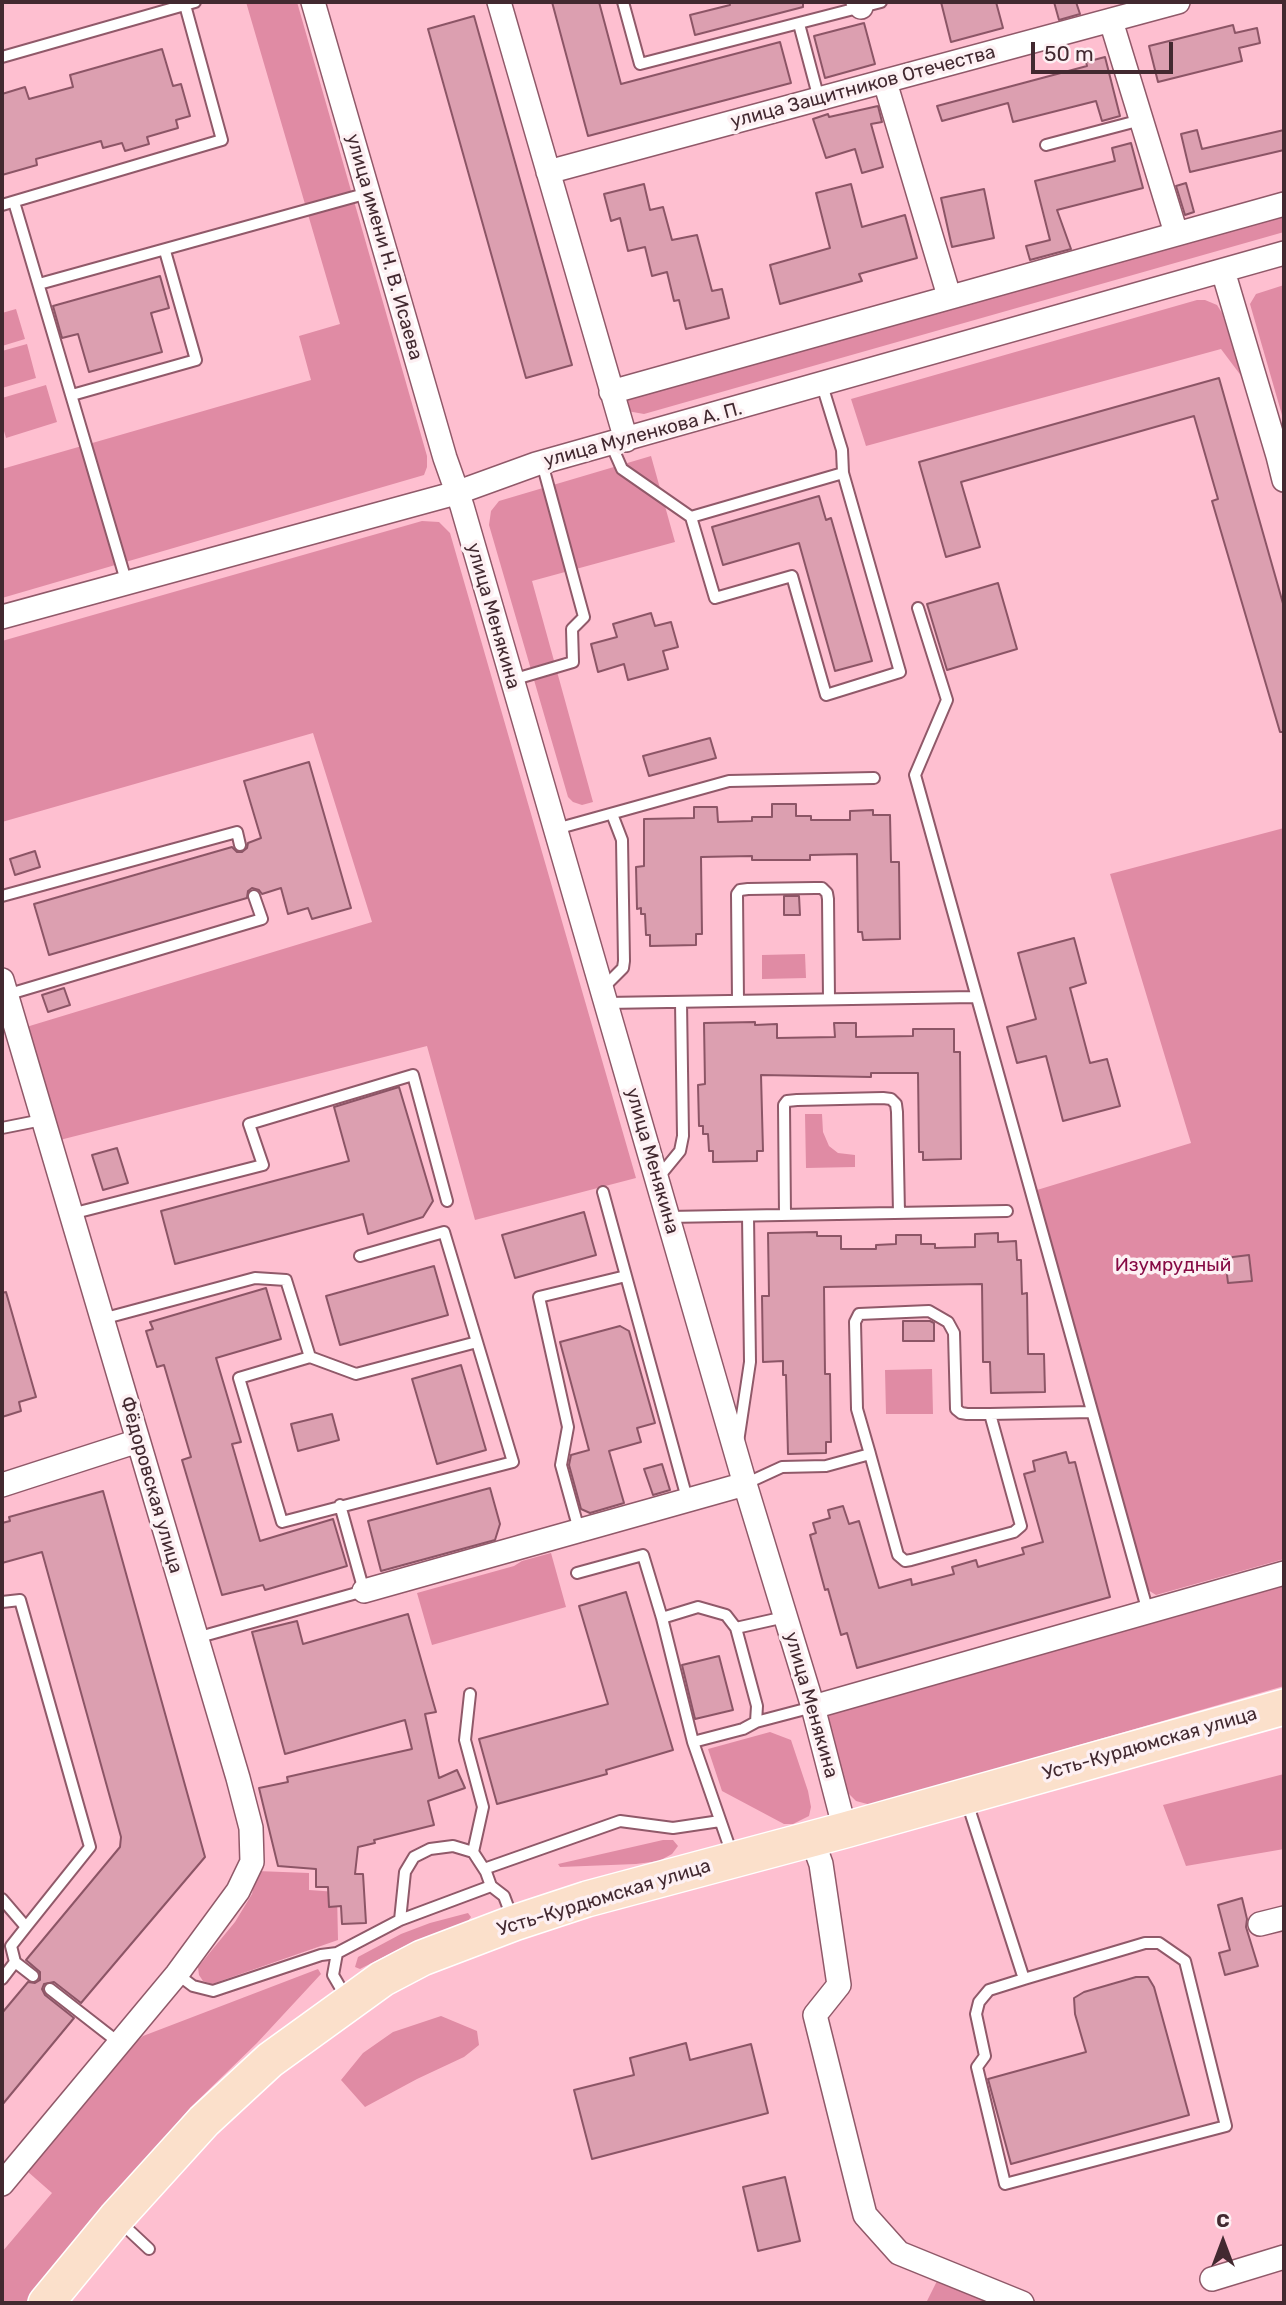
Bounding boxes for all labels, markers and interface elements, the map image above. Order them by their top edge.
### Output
scale bar [1034,28,1176,72]
street label: улица Защитников Отечества [728,41,998,133]
text: 50 m [1044,41,1094,66]
street label: улица имени Н. В. Исаева [341,131,427,363]
street label: улица Муленкова А. П. [541,398,745,472]
street label: улица Менякина [461,540,525,692]
street label: улица Менякина [620,1085,684,1237]
park label: Изумрудный [1115,1255,1231,1277]
street label: Фёдоровская улица [115,1394,187,1576]
street label: улица Менякина [779,1629,843,1781]
street label: Усть-Курдюмская улица [1040,1702,1260,1786]
street label: Усть-Курдюмская улица [495,1855,713,1941]
north arrow [1188,2207,1258,2277]
text: С [1216,2209,1230,2232]

